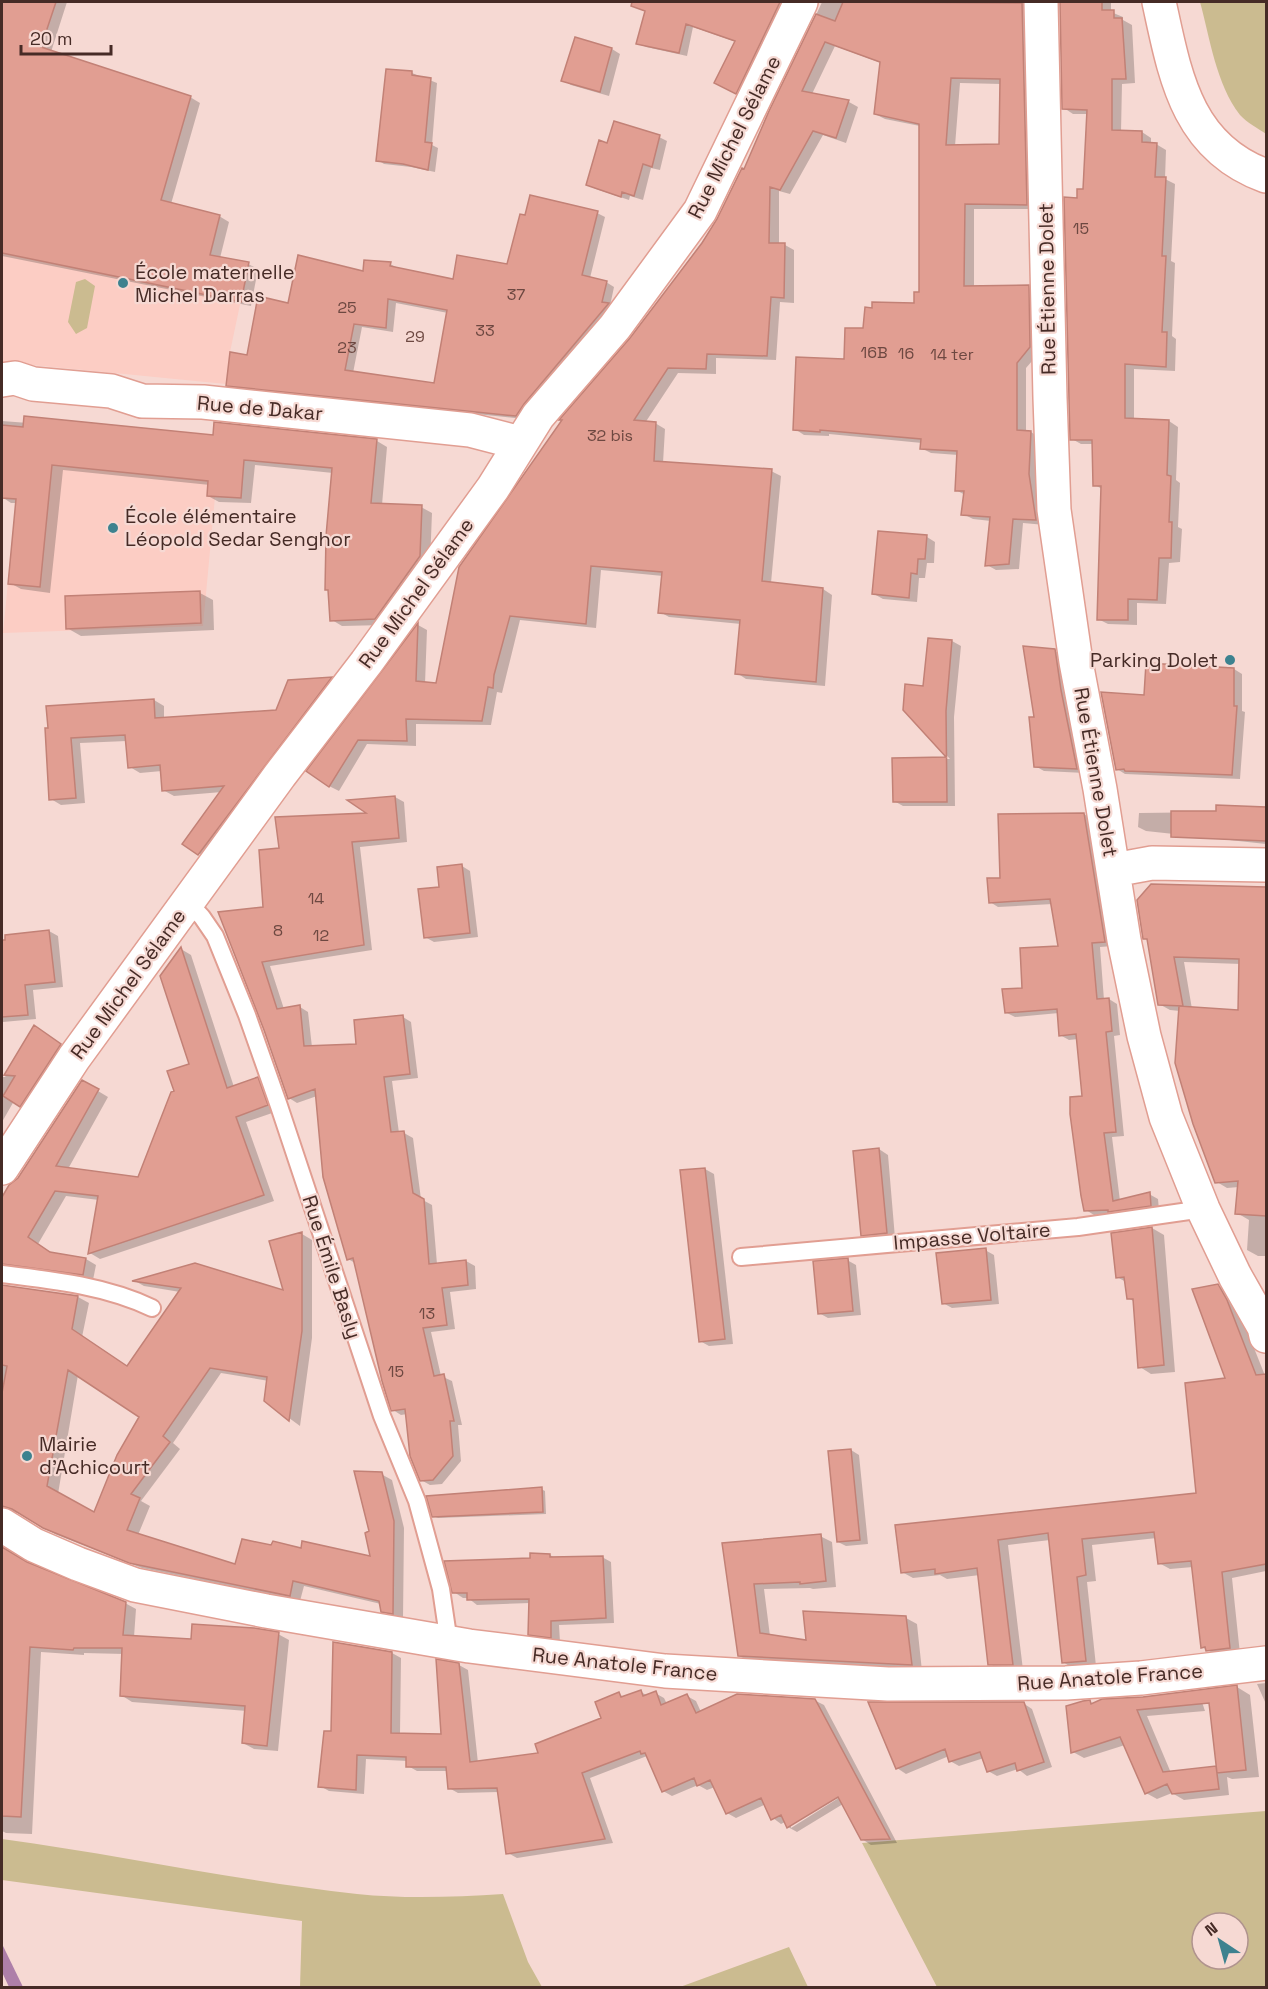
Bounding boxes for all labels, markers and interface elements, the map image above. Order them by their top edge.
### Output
scale bar [21,18,111,56]
text: 20 m [30,27,73,50]
street label: Rue Michel Sélame [682,51,786,223]
street label: Rue Étienne Dolet [1033,203,1061,375]
house number: 15 [1073,218,1089,239]
place label: École maternelle Michel Darras [135,259,295,308]
marker: École maternelle Michel Darras [116,276,130,290]
house number: 37 [507,284,525,305]
house number: 25 [337,297,357,318]
house number: 33 [475,320,495,341]
house number: 29 [405,326,425,347]
house number: 23 [337,337,357,358]
house number: 16B [860,342,888,363]
house number: 16 [898,343,914,364]
house number: 14 ter [930,344,974,365]
street label: Rue de Dakar [196,390,324,426]
house number: 32 bis [587,425,633,446]
place label: École élémentaire Léopold Sedar Senghor [125,503,351,552]
street label: Rue Michel Sélame [353,513,479,673]
marker: École élémentaire Léopold Sedar Senghor [106,521,120,535]
place label: Parking Dolet [1090,647,1218,673]
marker: Parking Dolet [1223,653,1237,667]
street label: Rue Étienne Dolet [1068,685,1124,859]
house number: 14 [308,888,324,909]
street label: Rue Michel Sélame [65,904,191,1064]
house number: 8 [273,920,283,941]
house number: 12 [313,925,329,946]
street label: Rue Émile Basly [297,1192,367,1342]
street label: Impasse Voltaire [892,1216,1052,1256]
house number: 13 [419,1303,435,1324]
house number: 15 [388,1361,404,1382]
place label: Mairie d'Achicourt [39,1431,150,1480]
marker: Mairie d'Achicourt [20,1449,34,1463]
street label: Rue Anatole France [531,1641,719,1687]
street label: Rue Anatole France [1016,1658,1204,1696]
north arrow [1190,1911,1250,1971]
text: N [1201,1918,1222,1941]

